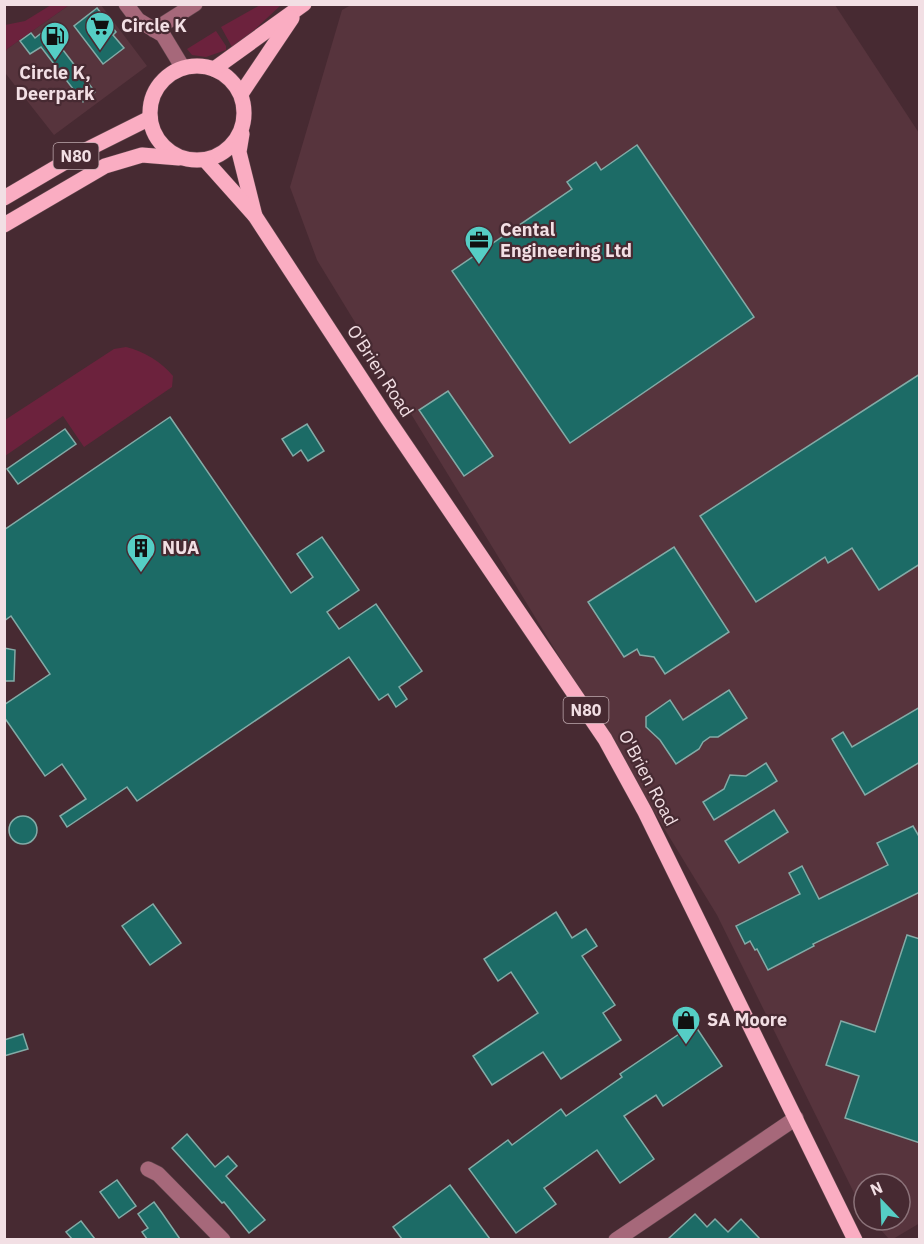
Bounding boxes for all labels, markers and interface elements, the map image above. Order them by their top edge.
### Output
supermarket icon: Circle K [84,10,116,52]
place label: Circle K [121,14,187,37]
fuel station icon: Circle K, Deerpark [39,20,71,62]
place label: Circle K, Deerpark [16,61,95,105]
road number: N80 [54,143,98,169]
place label: Cental Engineering Ltd [500,218,632,262]
office icon: Cental Engineering Ltd [463,224,495,266]
street label: O'Brien Road [342,320,419,421]
building icon: NUA [125,532,157,574]
place label: NUA [162,536,199,559]
road number: N80 [564,697,608,723]
street label: O'Brien Road [614,726,683,830]
shop icon: SA Moore [670,1004,702,1046]
place label: SA Moore [707,1008,787,1031]
north arrow [852,1172,912,1232]
text: N [867,1177,885,1200]

